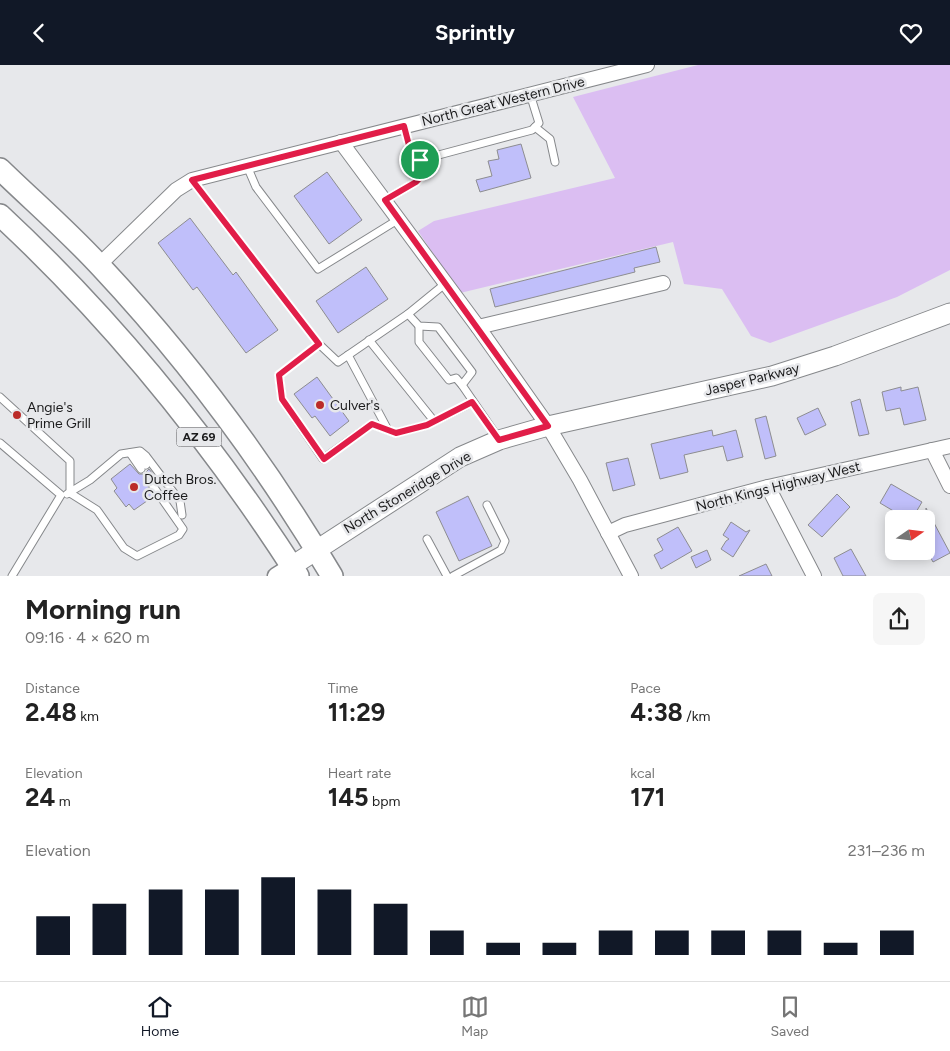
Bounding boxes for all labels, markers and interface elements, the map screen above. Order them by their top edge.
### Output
icon: back [25,19,53,47]
text: Sprintly [435,19,515,46]
icon: heart [897,19,925,47]
street label: North Great Western Drive [420,73,587,130]
pin [399,139,441,181]
icon: arrive [406,146,434,174]
street label: Jasper Parkway [703,359,802,399]
place label: Culver's [330,397,380,414]
place label: Angie's Prime Grill [27,399,91,432]
marker: Culver's [314,399,326,411]
marker: Angie's Prime Grill [11,409,23,421]
road number: AZ 69 [176,427,222,447]
street label: North Stoneridge Drive [340,447,474,537]
street label: North Kings Highway West [694,458,862,515]
place label: Dutch Bros. Coffee [144,471,216,504]
marker: Dutch Bros. Coffee [128,481,140,493]
north arrow [885,510,935,560]
map controls [885,510,935,560]
text: Morning run [25,592,181,626]
button: share [873,593,925,645]
text: 09:16 · 4 × 620 m [25,628,150,647]
text: Distance [25,680,80,697]
text: Time [328,680,358,697]
text: Pace [630,680,661,697]
text: 2.48 [25,697,77,727]
text: 11:29 [328,697,385,727]
text: 4:38 [630,697,683,727]
text: km [77,708,99,725]
text: /km [683,708,711,725]
text: Elevation [25,765,83,782]
text: Heart rate [328,765,391,782]
text: kcal [630,765,655,782]
text: 24 [25,782,55,812]
text: 145 [328,782,369,812]
text: 171 [630,782,665,812]
text: m [55,793,71,810]
text: bpm [369,793,400,810]
text: Elevation [25,841,91,860]
text: 231–236 m [848,841,925,860]
tab: Home [141,993,179,1040]
tab: Map [461,993,489,1040]
tab: Saved [771,993,809,1040]

